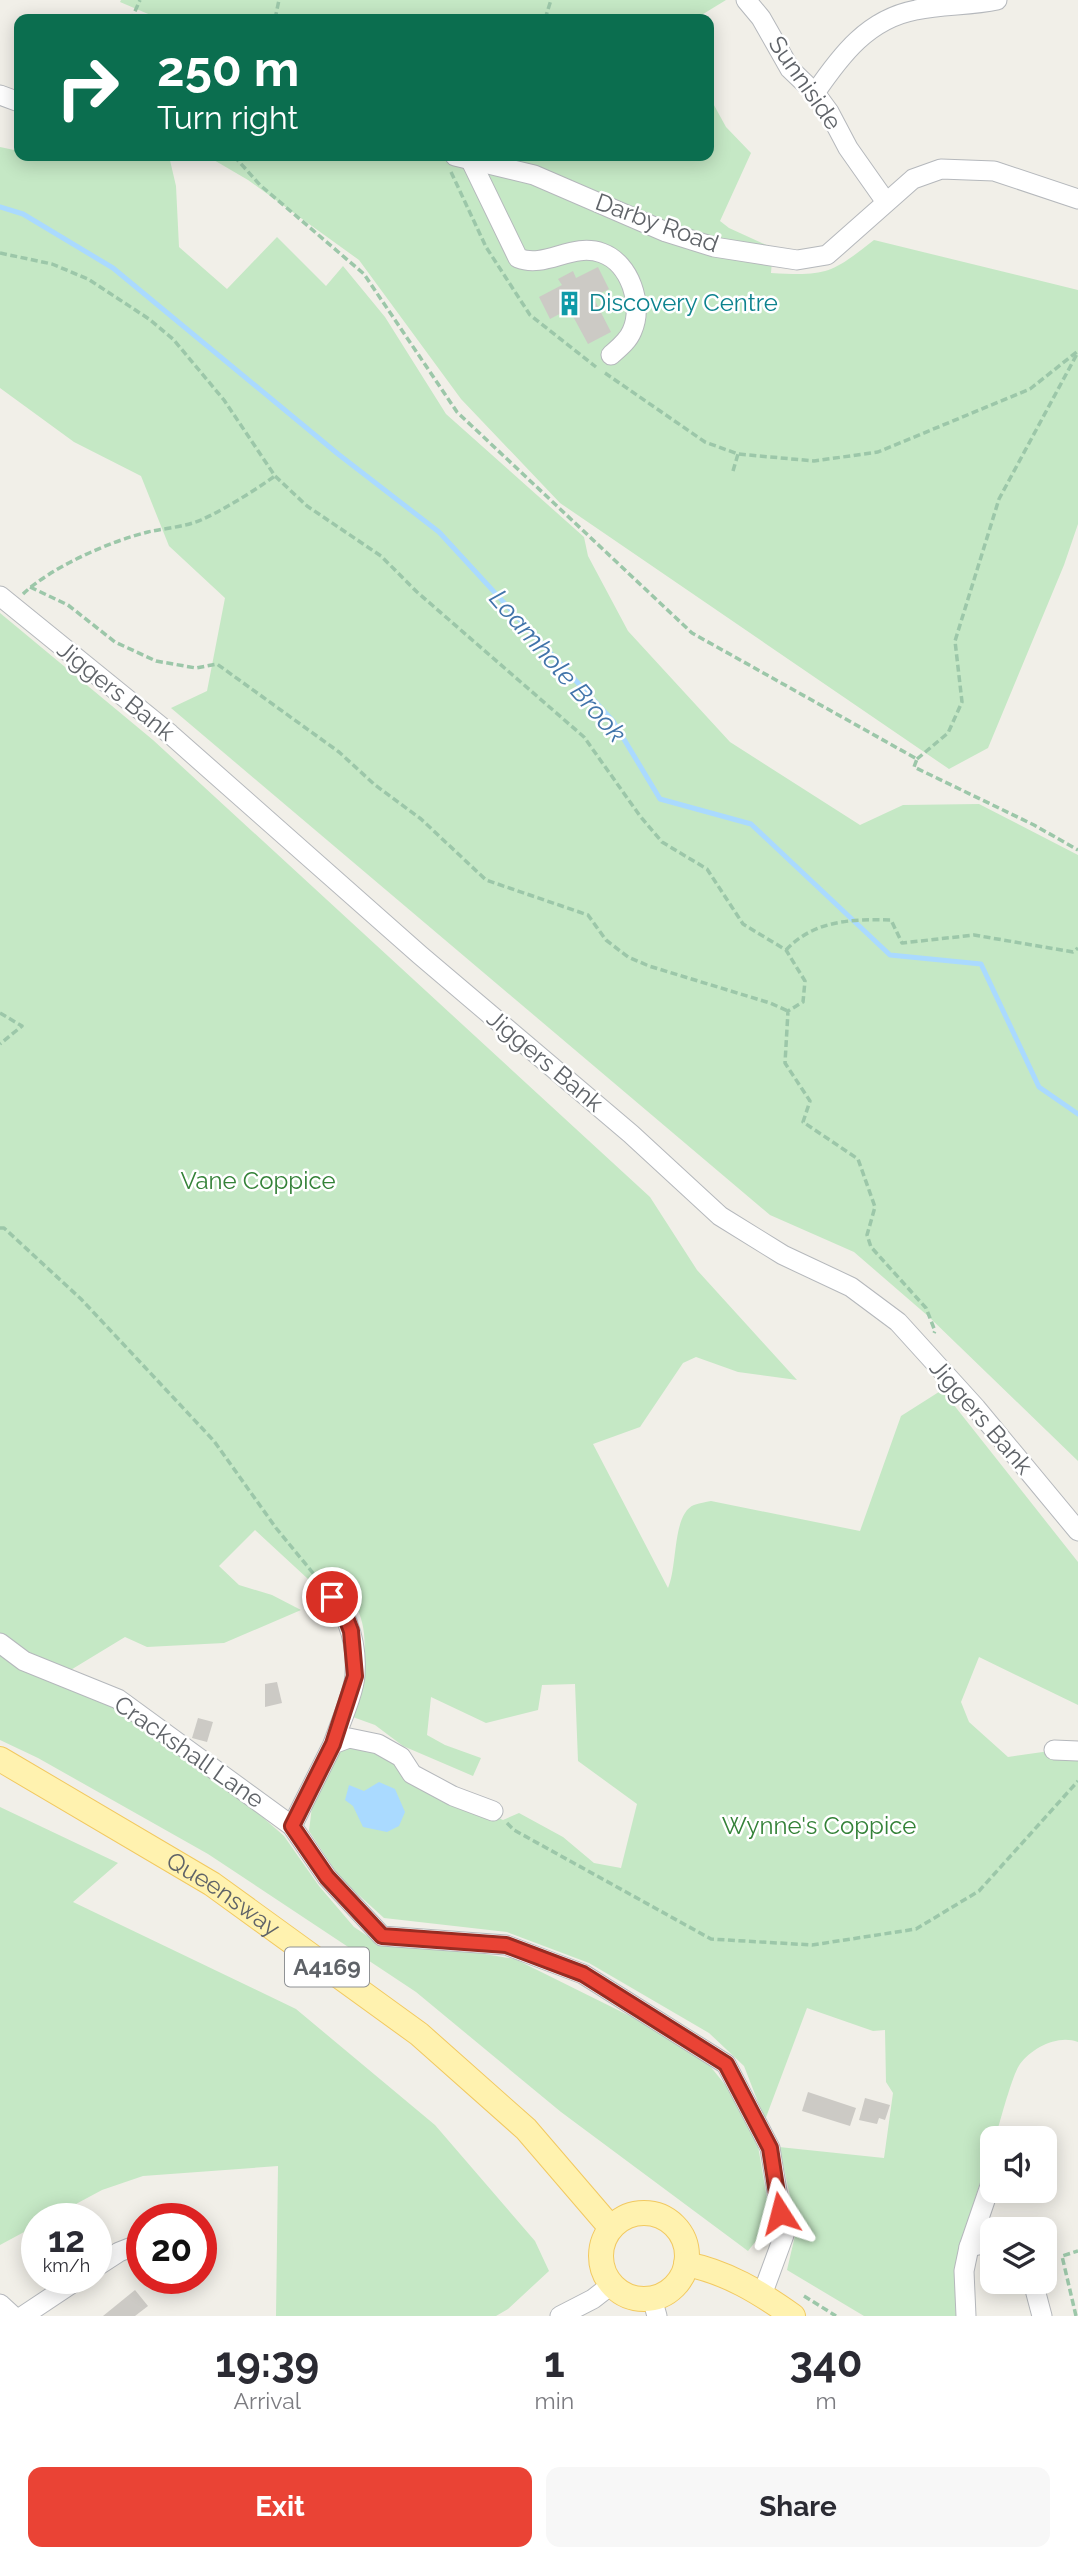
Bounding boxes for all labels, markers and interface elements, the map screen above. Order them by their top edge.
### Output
street label: Sunniside [763,30,848,135]
text: 250 m [157,40,299,97]
icon: right [42,42,133,133]
text: Turn right [157,99,298,136]
street label: Darby Road [592,187,723,258]
place label: Discovery Centre [589,288,778,317]
building icon: Discovery Centre [555,289,583,317]
water label: Loamhole Brook [483,583,633,749]
street label: Jiggers Bank [52,635,181,747]
street label: Jiggers Bank [481,1004,609,1118]
park label: Vane Coppice [180,1166,336,1195]
street label: Jiggers Bank [924,1353,1039,1480]
pin [302,1567,362,1627]
icon: arrive [313,1578,351,1616]
street label: Crackshall Lane [109,1689,270,1814]
park label: Wynne's Coppice [722,1811,916,1840]
street label: Queensway [161,1845,286,1942]
road number: A4169 [285,1948,369,1986]
map controls [980,2126,1057,2294]
button: sound [980,2126,1057,2203]
position arrow [743,2176,817,2250]
speed limit sign: 20 [126,2203,217,2294]
button: layers [980,2217,1057,2294]
text: 12 [48,2219,85,2260]
text: km/h [43,2255,90,2276]
text: 19:39 [215,2338,319,2387]
text: 1 [544,2338,565,2387]
text: 340 [789,2338,863,2387]
text: Arrival [234,2387,301,2414]
text: min [535,2387,574,2414]
text: m [815,2387,837,2414]
button: Exit [28,2467,532,2547]
button: Share [546,2467,1050,2547]

